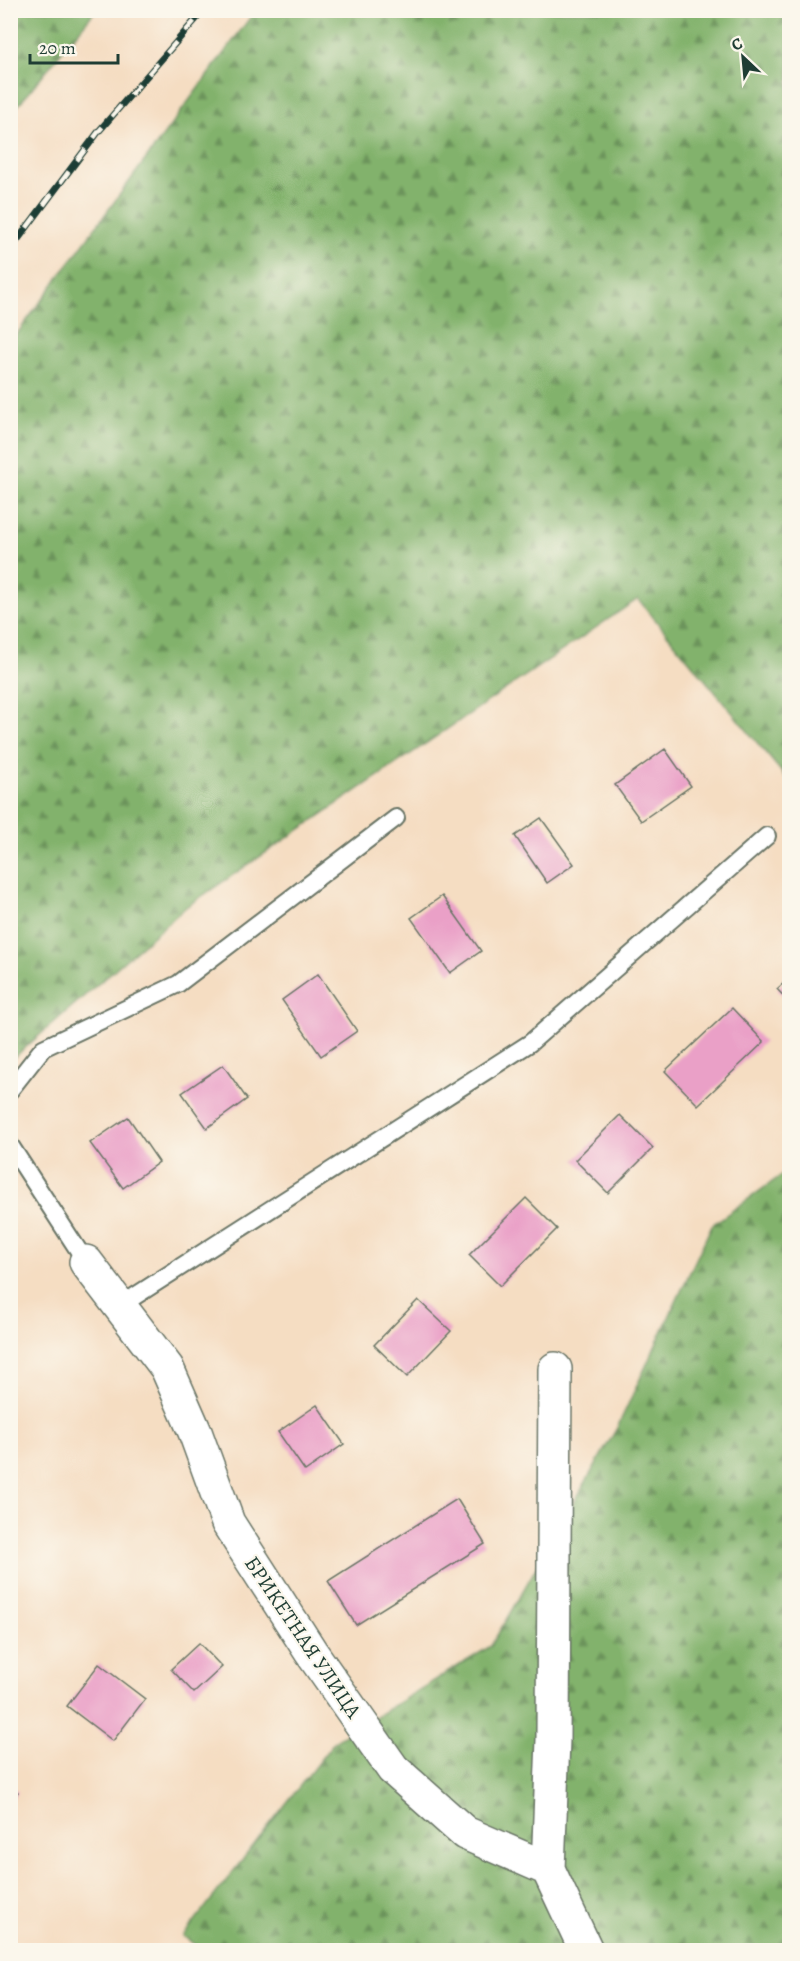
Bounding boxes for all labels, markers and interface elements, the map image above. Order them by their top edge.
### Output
scale bar [30,27,118,65]
north arrow [713,27,773,87]
text: С [728,32,746,56]
text: 20 m [39,36,76,60]
street label: БРИКЕТНАЯ УЛИЦА [238,1550,368,1724]

